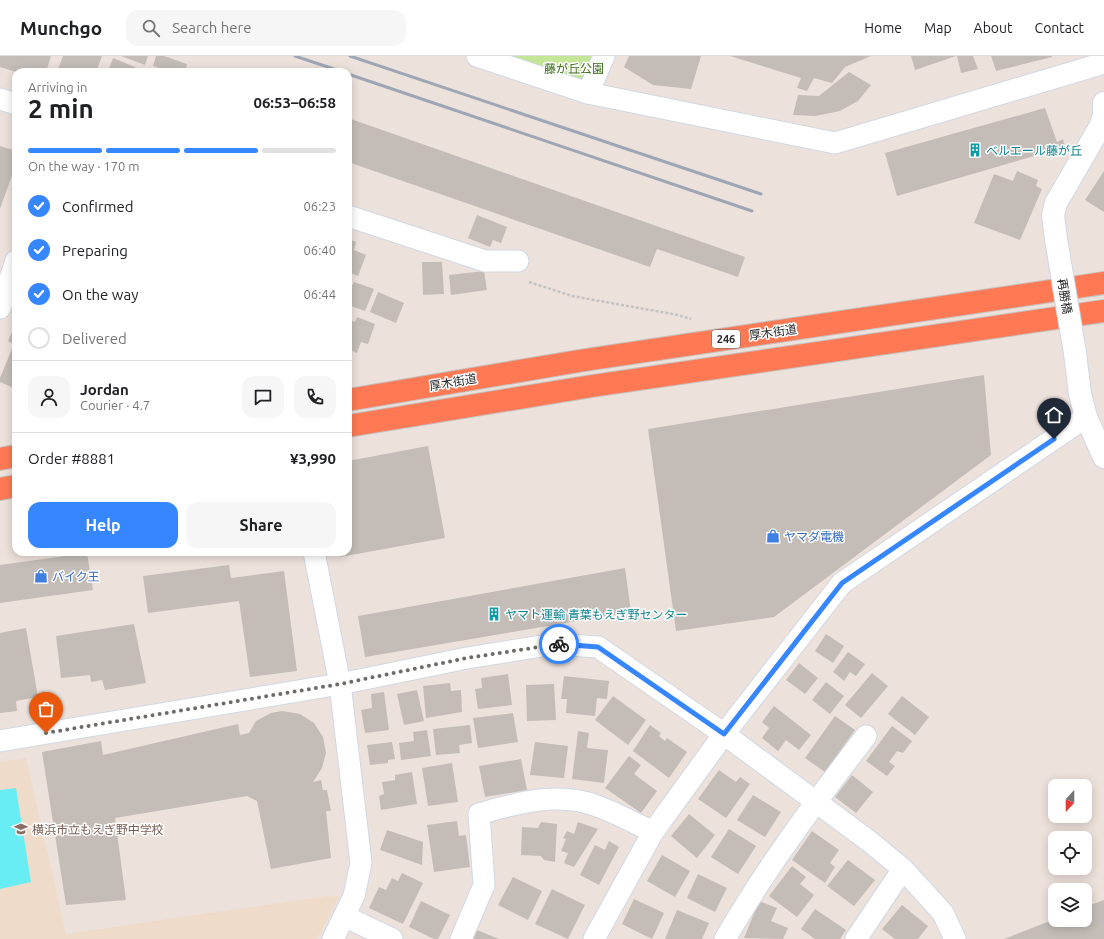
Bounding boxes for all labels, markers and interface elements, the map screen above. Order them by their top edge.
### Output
search box [126,10,406,46]
text: Munchgo [20,17,102,39]
icon: search [140,17,162,39]
text: Search here [172,19,252,36]
text: Home [864,20,902,36]
text: Map [924,20,952,36]
text: About [974,20,1013,36]
text: Contact [1035,20,1084,36]
park label: 藤が丘公園 [544,62,604,75]
text: Arriving in [28,80,87,94]
text: 2 min [28,94,94,123]
text: 06:53–06:58 [253,94,336,111]
building icon: ベルエール藤が丘 [967,142,983,158]
place label: ベルエール藤が丘 [986,144,1082,157]
text: On the way · 170 m [28,159,140,173]
icon: check [28,195,50,217]
text: Confirmed [62,198,134,215]
text: 06:23 [303,199,336,213]
icon: check [28,239,50,261]
text: Preparing [62,242,128,259]
text: 06:40 [303,243,336,257]
street label: 再勝橋 [1056,277,1074,315]
icon: check [28,283,50,305]
text: On the way [62,286,138,303]
text: 06:44 [303,287,336,301]
street label: 厚木街道 [748,322,798,342]
text: Delivered [62,330,127,347]
road number: 246 [712,330,740,348]
street label: 厚木街道 [428,371,478,393]
button: person [28,376,70,418]
button: chat [242,376,284,418]
button: phone [294,376,336,418]
text: Jordan [80,381,129,398]
text: Courier · 4.7 [80,398,150,412]
pin [1037,398,1071,439]
icon: home [1043,404,1065,426]
text: Order #8881 [28,450,115,467]
text: ¥3,990 [290,450,336,467]
button: Help [28,502,178,548]
button: Share [186,502,336,548]
shop icon: ヤマダ電機 [765,528,781,544]
place label: ヤマダ電機 [784,530,844,543]
shop icon: バイク王 [33,568,49,584]
place label: バイク王 [52,570,100,583]
building icon: ヤマト運輸 青葉もえぎ野センター [486,606,502,622]
place label: ヤマト運輸 青葉もえぎ野センター [505,608,687,621]
courier [539,624,579,664]
icon: bike [548,633,570,655]
pin [29,692,63,733]
icon: bag [35,698,57,720]
north arrow [1048,779,1092,823]
map controls [1048,779,1092,927]
school or university icon: 横浜市立もえぎ野中学校 [13,821,29,837]
place label: 横浜市立もえぎ野中学校 [32,823,164,836]
button: locate [1048,831,1092,875]
button: layers [1048,883,1092,927]

